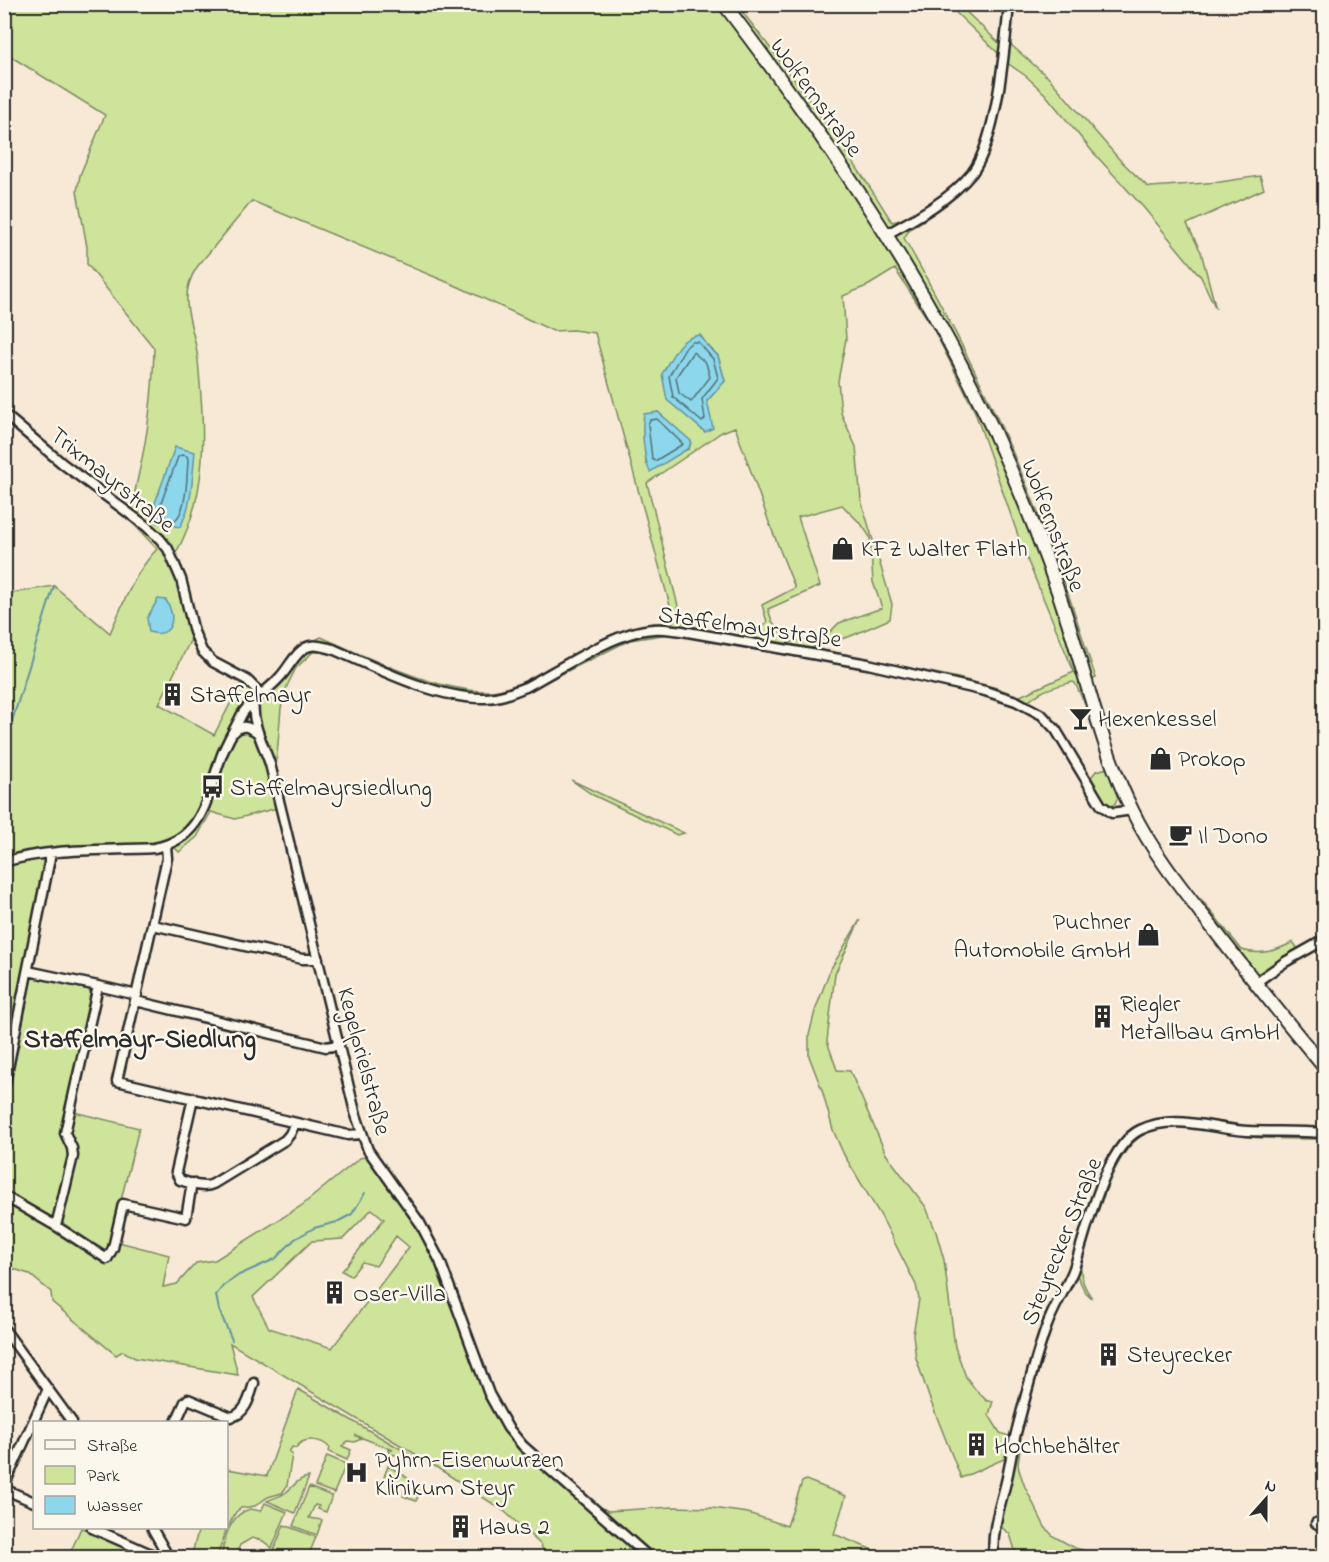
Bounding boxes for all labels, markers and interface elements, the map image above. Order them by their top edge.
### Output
street label: Wolfernstraße [760,32,870,165]
street label: Trixmayrstraße [40,419,182,543]
street label: Wolfernstraße [1010,454,1093,598]
place label: KFZ Walter Flath [861,533,1028,568]
shop icon: KFZ Walter Flath [830,535,856,561]
street label: Staffelmayrstraße [656,598,844,660]
place label: Staffelmayr [190,679,311,715]
building icon: Staffelmayr [159,681,185,707]
place label: Hexenkessel [1098,703,1217,738]
bar icon: Hexenkessel [1067,705,1093,731]
place label: Prokop [1178,743,1246,778]
shop icon: Prokop [1147,745,1173,771]
place label: Staffelmayrsiedlung [230,772,432,808]
bus stop icon: Staffelmayrsiedlung [199,774,225,800]
place label: Il Dono [1198,820,1268,855]
cafe icon: Il Dono [1167,822,1193,848]
place label: Puchner Automobile GmbH [954,906,1132,969]
shop icon: Puchner Automobile GmbH [1136,922,1162,948]
street label: Kegelprielstraße [326,984,399,1140]
place label: Riegler Metallbau GmbH [1120,988,1280,1051]
building icon: Riegler Metallbau GmbH [1089,1004,1115,1030]
district label: Staffelmayr-Siedlung [24,1022,256,1061]
street label: Steyrecker Straße [1014,1152,1114,1332]
place label: Oser-Villa [353,1278,446,1313]
building icon: Oser-Villa [322,1280,348,1306]
place label: Steyrecker [1127,1339,1233,1375]
building icon: Steyrecker [1096,1341,1122,1367]
legend [33,1421,228,1529]
place label: Hochbehälter [994,1430,1120,1465]
building icon: Hochbehälter [963,1432,989,1458]
text: Straße [87,1434,138,1460]
place label: Pyhrn-Eisenwurzen Klinikum Steyr [375,1444,564,1508]
hospital icon: Pyhrn-Eisenwurzen Klinikum Steyr [344,1460,370,1486]
text: Park [87,1464,120,1490]
north arrow [1236,1469,1296,1529]
text: N [1261,1474,1280,1500]
text: Wasser [87,1494,143,1520]
place label: Haus 2 [479,1511,550,1546]
building icon: Haus 2 [448,1513,474,1539]

